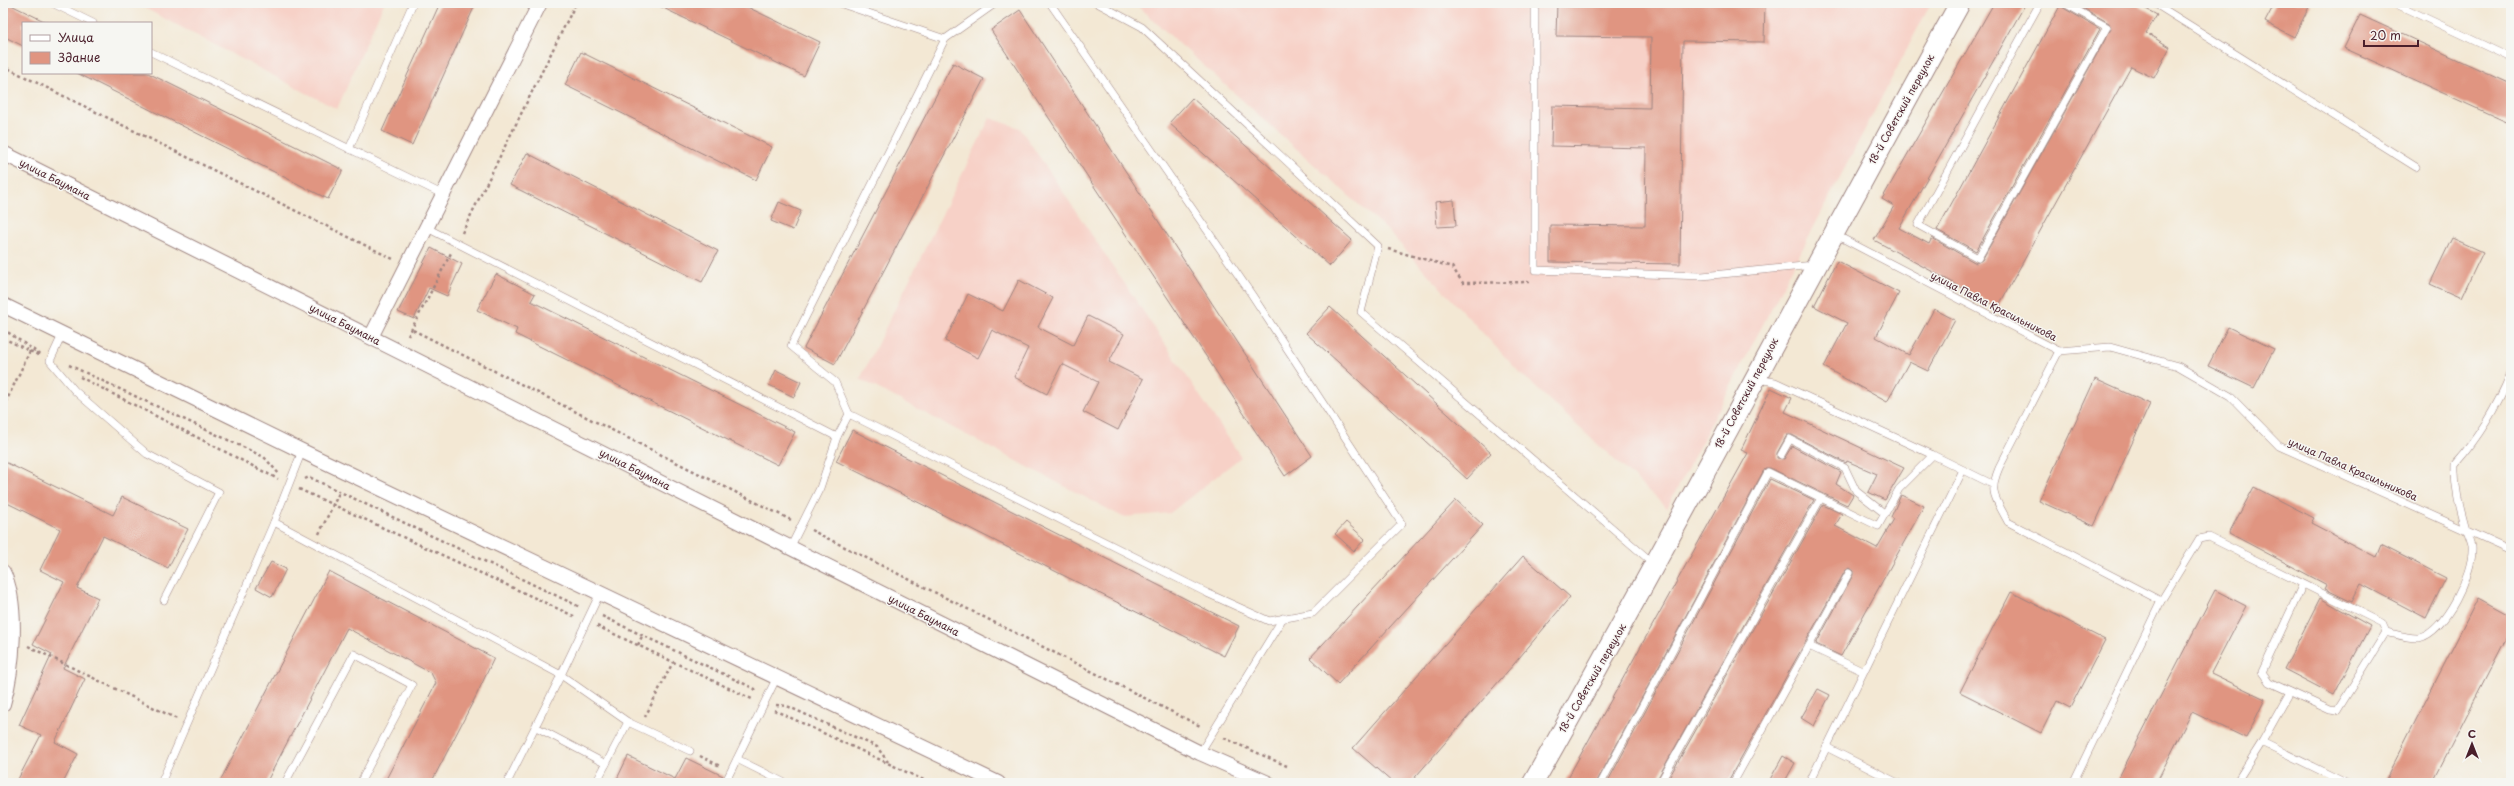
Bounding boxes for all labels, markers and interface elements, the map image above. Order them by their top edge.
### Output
legend [22,22,152,74]
scale bar [2364,22,2418,48]
text: 20 m [2370,26,2401,44]
text: Улица [58,28,94,46]
text: Здание [58,48,100,66]
street label: 18-й Советский переулок [1864,51,1938,167]
street label: улица Баумана [17,154,94,204]
street label: улица Павла Красильникова [1928,267,2061,344]
street label: улица Баумана [307,299,384,349]
street label: 18-й Советский переулок [1710,334,1782,451]
street label: улица Павла Красильникова [2286,433,2421,504]
street label: улица Баумана [597,444,674,494]
street label: улица Баумана [886,590,963,640]
street label: 18-й Советский переулок [1554,620,1630,736]
north arrow [2452,724,2492,764]
text: С [2468,725,2476,742]

